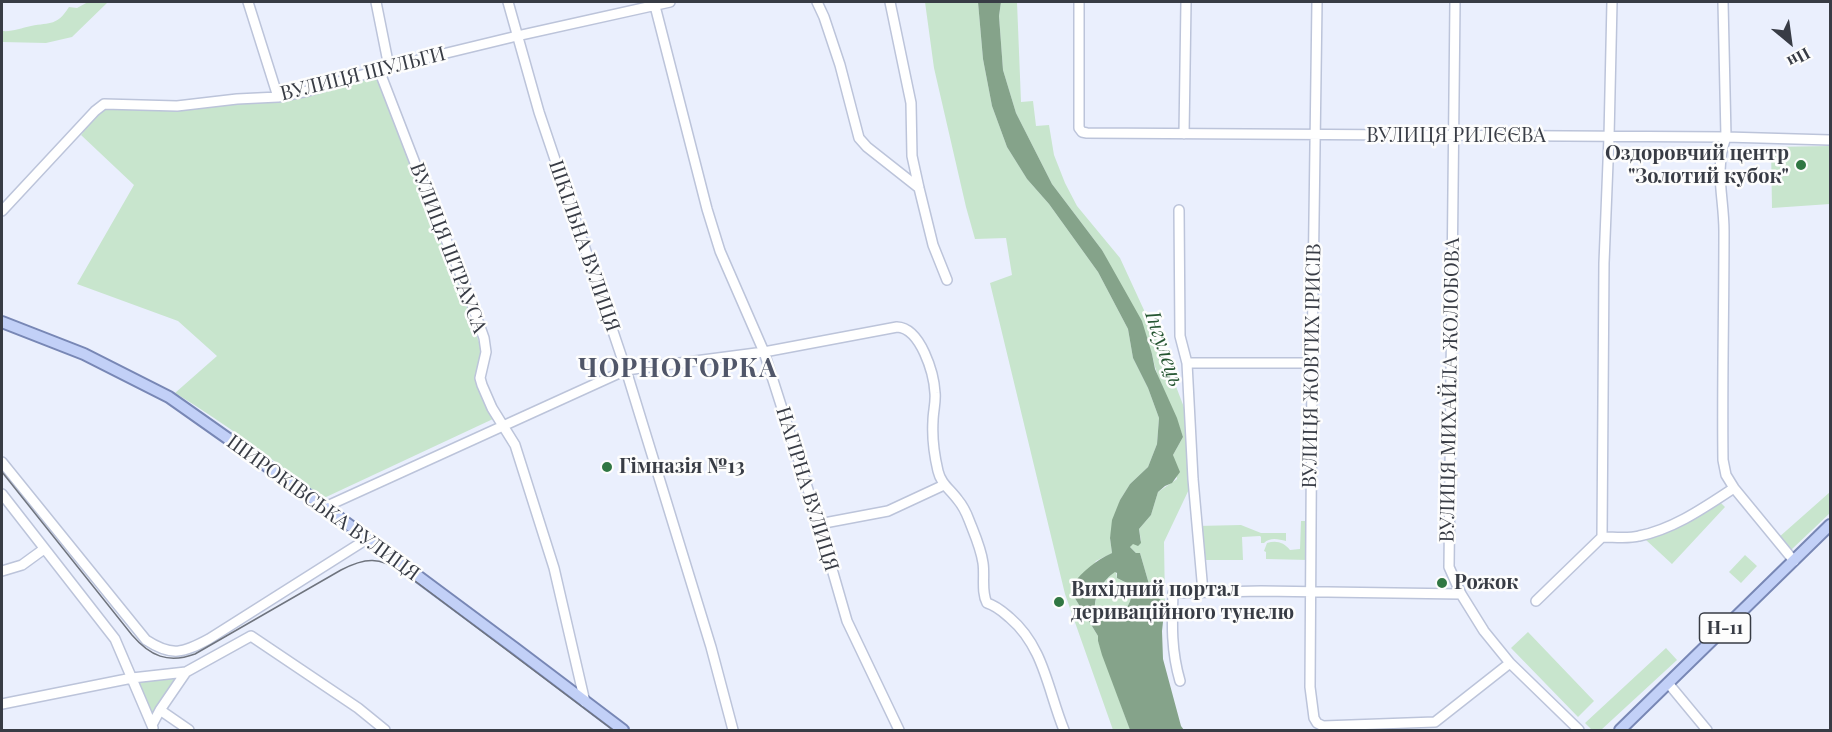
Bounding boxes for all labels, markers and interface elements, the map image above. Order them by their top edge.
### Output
north arrow [1760,12,1820,72]
street label: ВУЛИЦЯ ШУЛЬГИ [278,42,448,106]
text: Пн [1784,43,1814,73]
street label: ВУЛИЦЯ РИЛЄЄВА [1366,124,1546,148]
place label: Оздоровчий центр "Золотий кубок" [1605,142,1789,189]
street label: ШКІЛЬНА ВУЛИЦЯ [543,157,625,335]
marker: Оздоровчий центр "Золотий кубок" [1794,158,1808,172]
street label: ВУЛИЦЯ ШТРАУСА [404,159,492,337]
street label: ВУЛИЦЯ МИХАЙЛА ЖОЛОБОВА [1435,237,1465,543]
street label: ВУЛИЦЯ ЖОВТИХ ІРИСІВ [1298,243,1326,489]
water label: Інгулець [1139,308,1189,390]
district label: ЧОРНОГОРКА [578,353,778,385]
street label: НАГІРНА ВУЛИЦЯ [771,404,843,574]
street label: ШИРОКІВСЬКА ВУЛИЦЯ [222,430,424,586]
place label: Гімназія №13 [619,455,745,479]
marker: Гімназія №13 [600,460,614,474]
place label: Рожок [1454,571,1518,595]
marker: Рожок [1435,576,1449,590]
place label: Вихідний портал дериваційного тунелю [1071,578,1294,625]
marker: Вихідний портал дериваційного тунелю [1052,595,1066,609]
road number: Н-11 [1700,613,1750,643]

